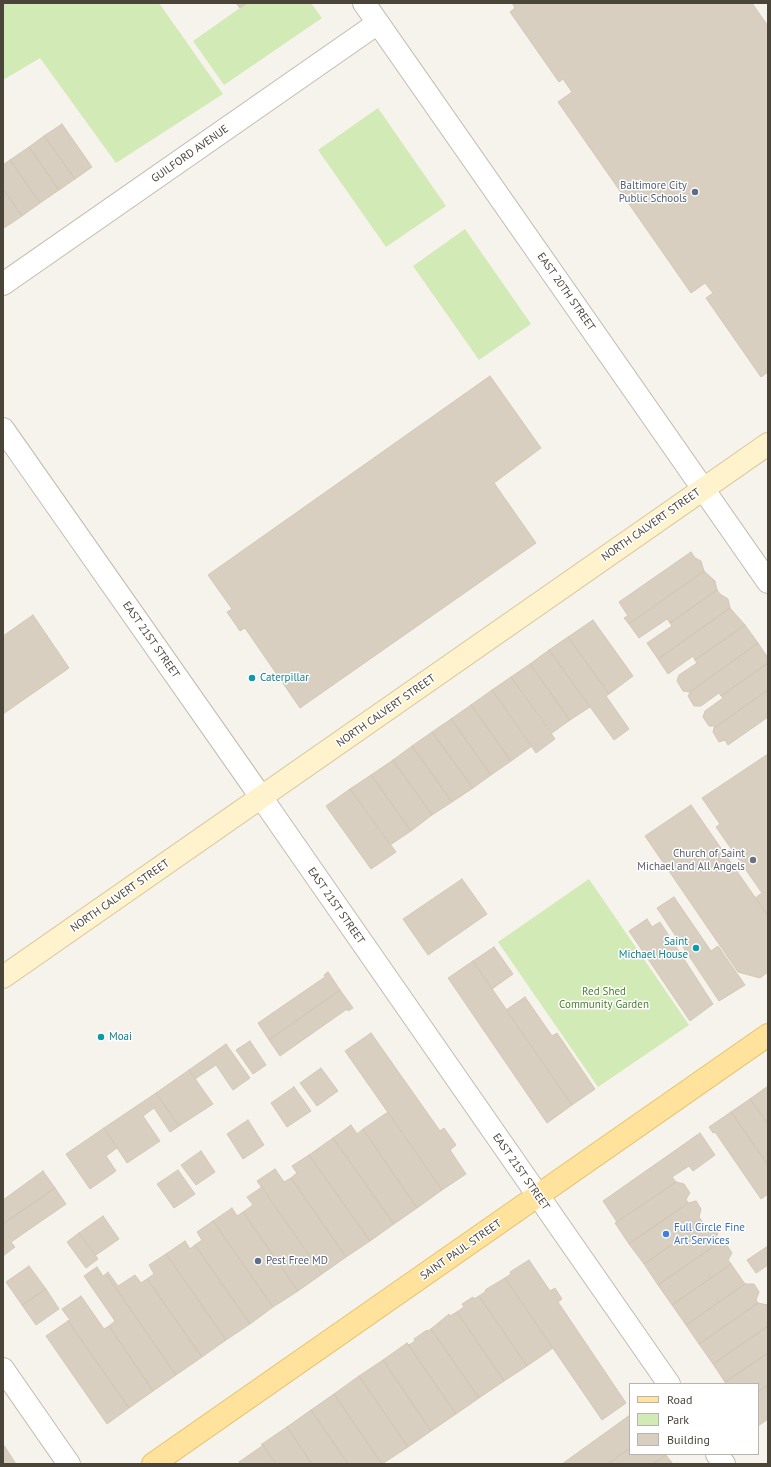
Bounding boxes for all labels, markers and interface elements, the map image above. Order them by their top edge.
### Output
street label: GUILFORD AVENUE [149,122,231,186]
place label: Baltimore City Public Schools [619,179,687,205]
marker: Baltimore City Public Schools [690,187,700,197]
street label: EAST 20TH STREET [534,251,598,333]
street label: NORTH CALVERT STREET [599,486,703,564]
street label: EAST 21ST STREET [120,599,182,681]
place label: Caterpillar [260,671,309,685]
street label: NORTH CALVERT STREET [334,672,438,750]
marker: Caterpillar [247,673,257,683]
place label: Church of Saint Michael and All Angels [637,847,745,873]
marker: Church of Saint Michael and All Angels [748,855,758,865]
street label: NORTH CALVERT STREET [68,857,172,935]
street label: EAST 21ST STREET [305,865,367,947]
place label: Saint Michael House [619,935,688,961]
marker: Saint Michael House [691,943,701,953]
park label: Red Shed Community Garden [559,985,649,1011]
place label: Moai [109,1030,132,1044]
marker: Moai [96,1032,106,1042]
street label: EAST 21ST STREET [490,1131,552,1213]
street label: SAINT PAUL STREET [418,1217,504,1283]
place label: Full Circle Fine Art Services [674,1221,745,1247]
marker: Full Circle Fine Art Services [661,1229,671,1239]
place label: Pest Free MD [266,1254,328,1268]
marker: Pest Free MD [253,1256,263,1266]
legend [629,1383,759,1455]
text: Road [667,1392,692,1407]
text: Park [667,1412,689,1427]
text: Building [667,1432,710,1447]

